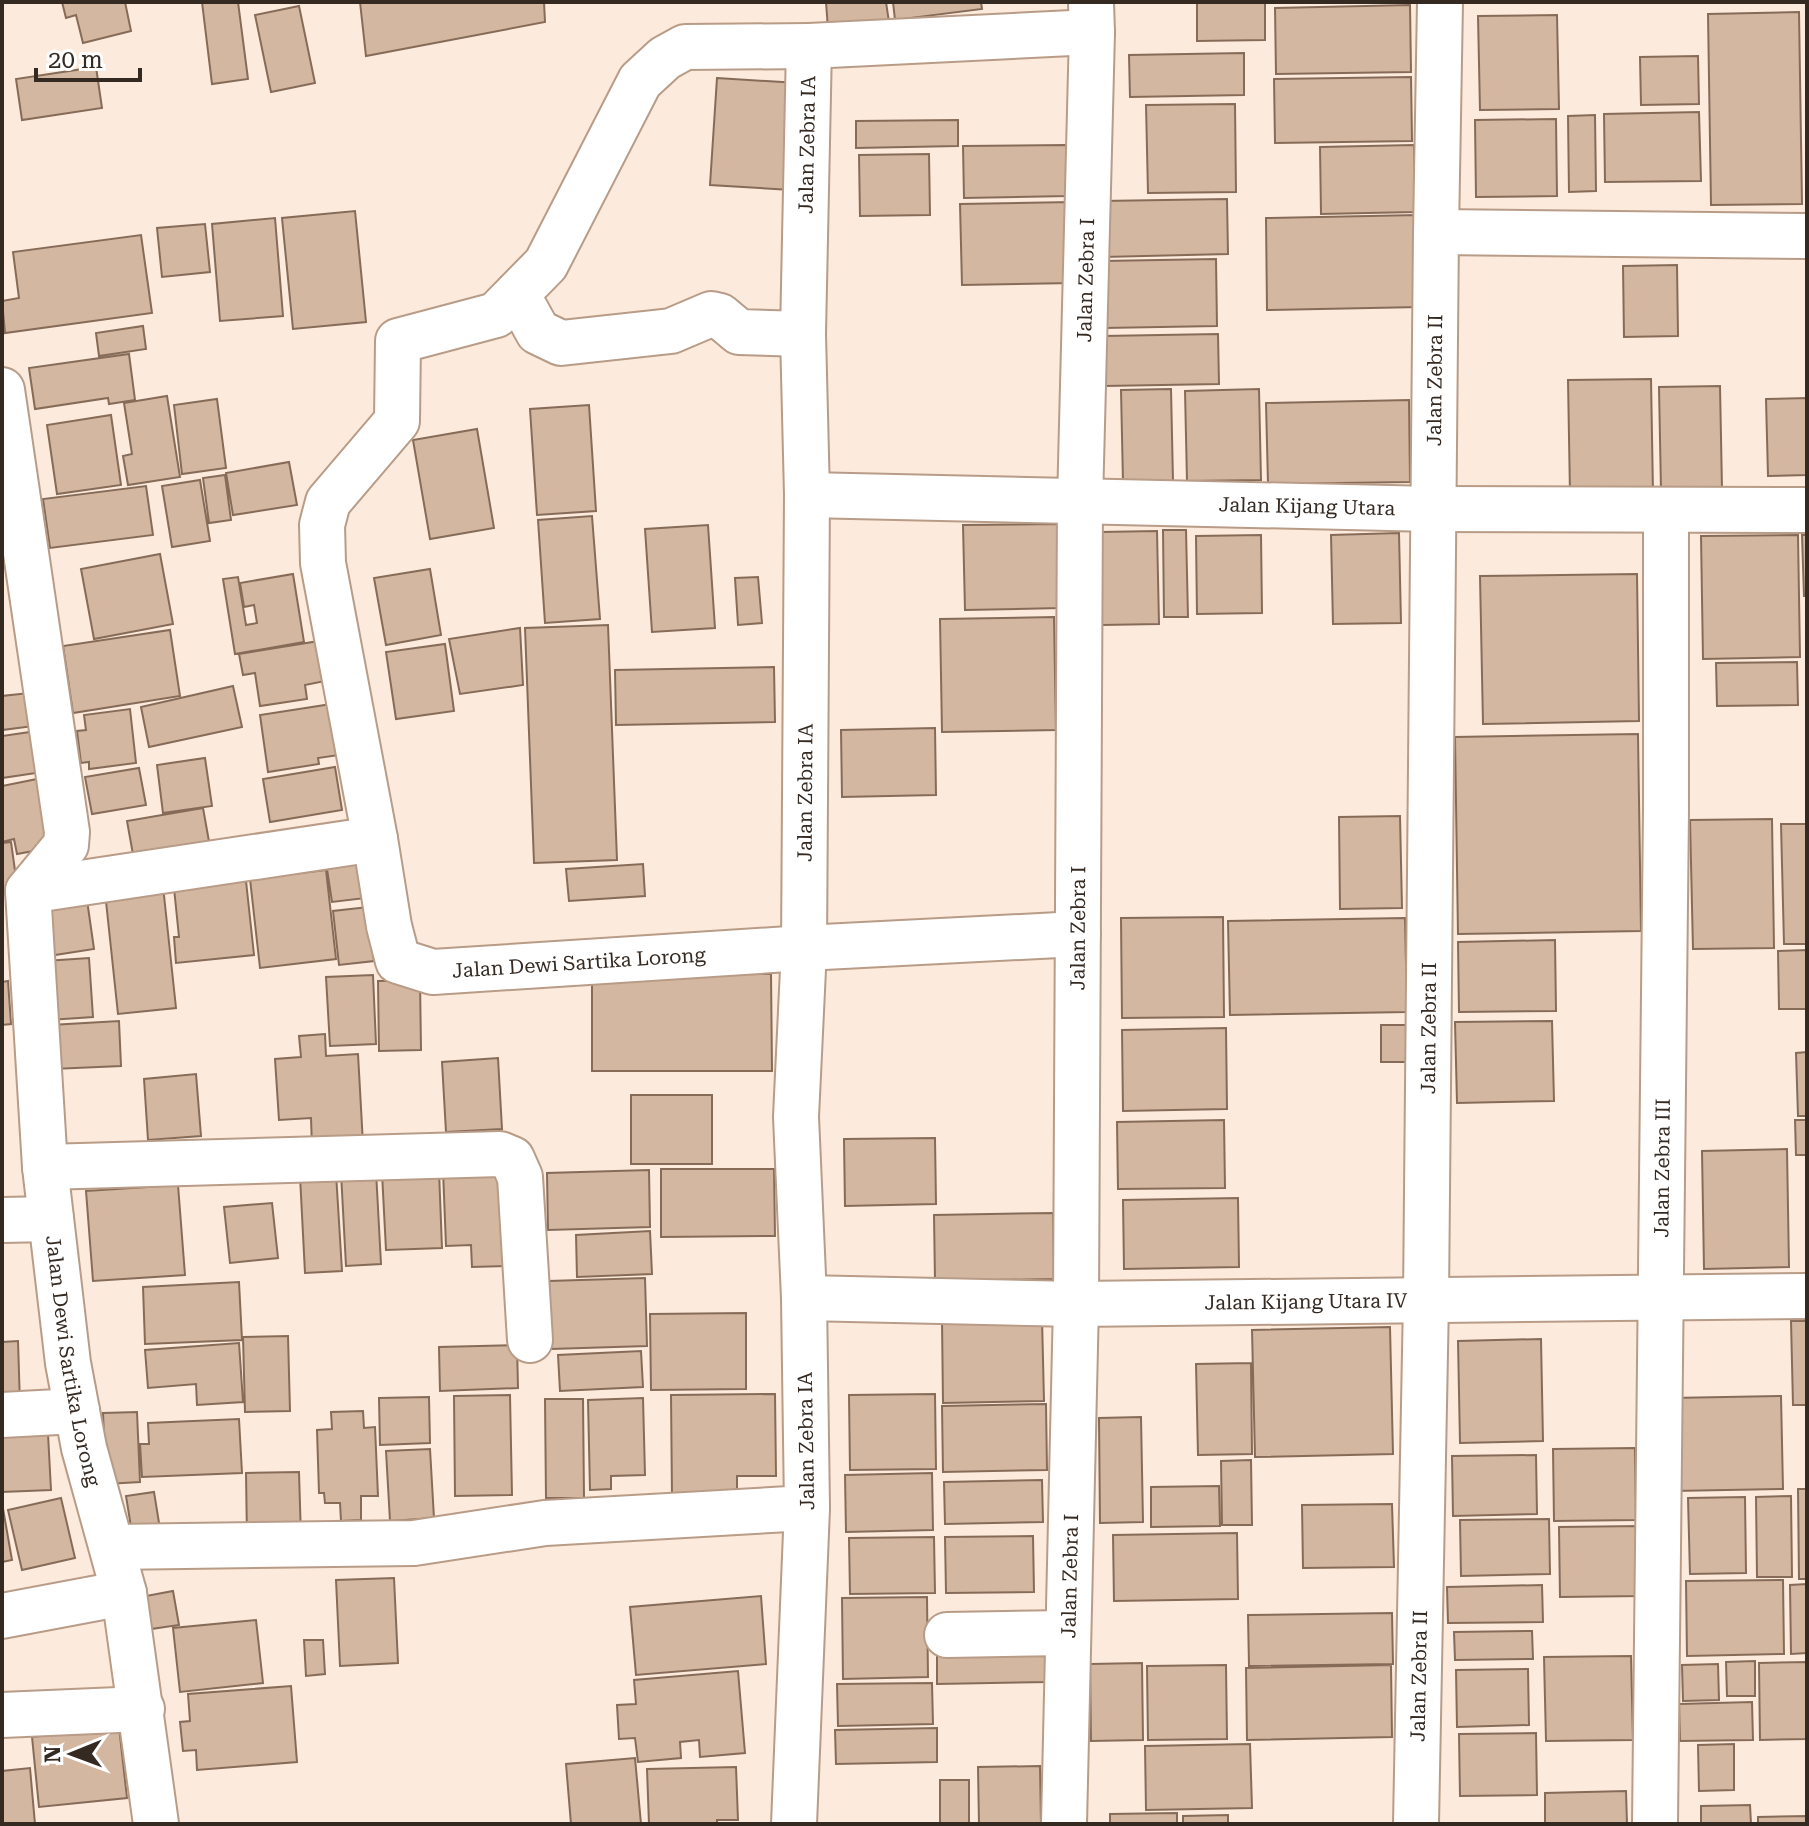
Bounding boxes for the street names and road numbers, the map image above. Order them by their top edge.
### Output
street label: Jalan Zebra IA [794,75,820,214]
street label: Jalan Zebra I [1072,218,1099,343]
street label: Jalan Zebra II [1422,314,1447,446]
street label: Jalan Kijang Utara [1218,492,1396,520]
street label: Jalan Zebra IA [793,723,817,862]
street label: Jalan Zebra I [1066,866,1090,990]
street label: Jalan Dewi Sartika Lorong [451,942,707,983]
street label: Jalan Zebra II [1416,962,1441,1094]
street label: Jalan Zebra III [1649,1098,1675,1238]
street label: Jalan Dewi Sartika Lorong [41,1234,106,1490]
street label: Jalan Kijang Utara IV [1204,1288,1408,1315]
street label: Jalan Zebra IA [793,1372,819,1510]
street label: Jalan Zebra I [1056,1514,1083,1639]
street label: Jalan Zebra II [1406,1610,1432,1742]

